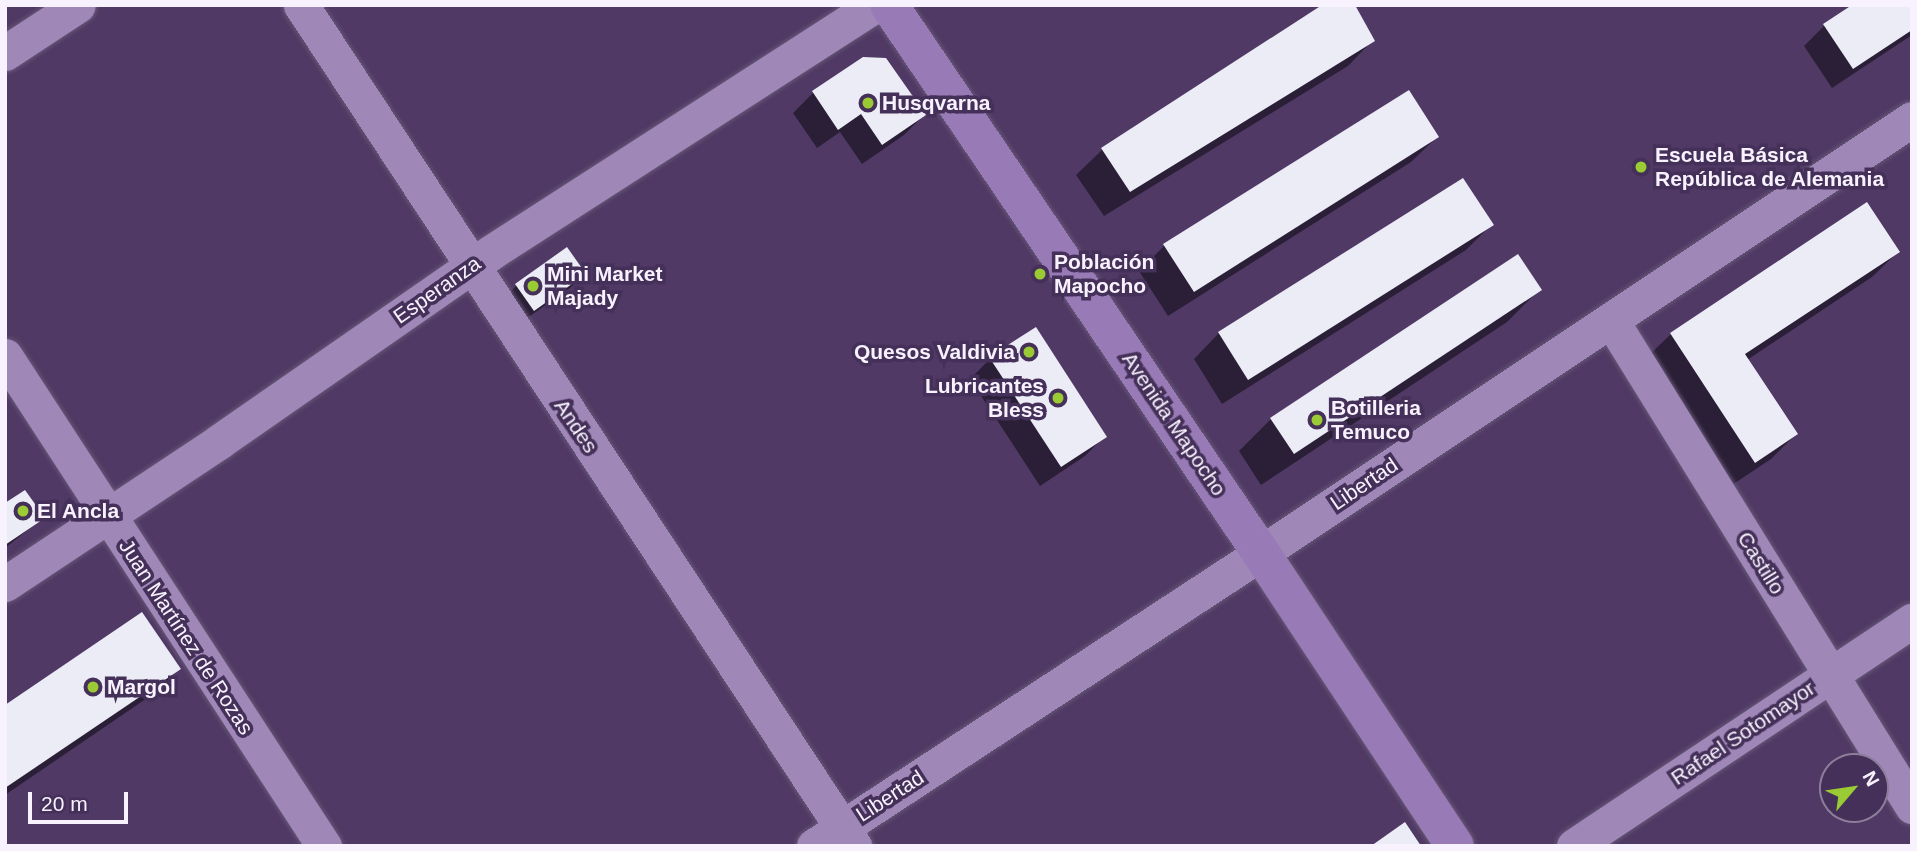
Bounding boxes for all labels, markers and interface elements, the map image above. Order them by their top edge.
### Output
place label: Husqvarna [882,90,991,116]
marker: Husqvarna [860,95,876,111]
place label: Escuela Básica República de Alemania [1655,142,1885,192]
marker: Escuela Básica República de Alemania [1633,159,1649,175]
place label: Población Mapocho [1054,249,1154,299]
street label: Esperanza [389,251,485,329]
place label: Mini Market Majady [547,261,663,311]
marker: Población Mapocho [1032,266,1048,282]
marker: Mini Market Majady [525,278,541,294]
place label: Quesos Valdivia [854,339,1015,365]
marker: Quesos Valdivia [1021,344,1037,360]
street label: Avenida Mapocho [1117,347,1231,501]
place label: Lubricantes Bless [925,373,1044,423]
marker: Lubricantes Bless [1050,390,1066,406]
street label: Andes [549,394,603,458]
place label: Botilleria Temuco [1331,395,1421,445]
marker: Botilleria Temuco [1309,412,1325,428]
street label: Libertad [1325,452,1403,516]
place label: El Ancla [37,498,120,524]
marker: El Ancla [15,503,31,519]
street label: Castillo [1732,527,1790,599]
street label: Juan Martínez de Rozas [113,535,259,739]
place label: Margol [107,674,176,700]
street label: Rafael Sotomayor [1666,676,1820,790]
marker: Margol [85,679,101,695]
north arrow [1819,753,1889,823]
street label: Libertad [851,765,929,827]
text: N [1859,767,1884,790]
scale bar [32,778,131,822]
text: 20 m [41,792,88,815]

